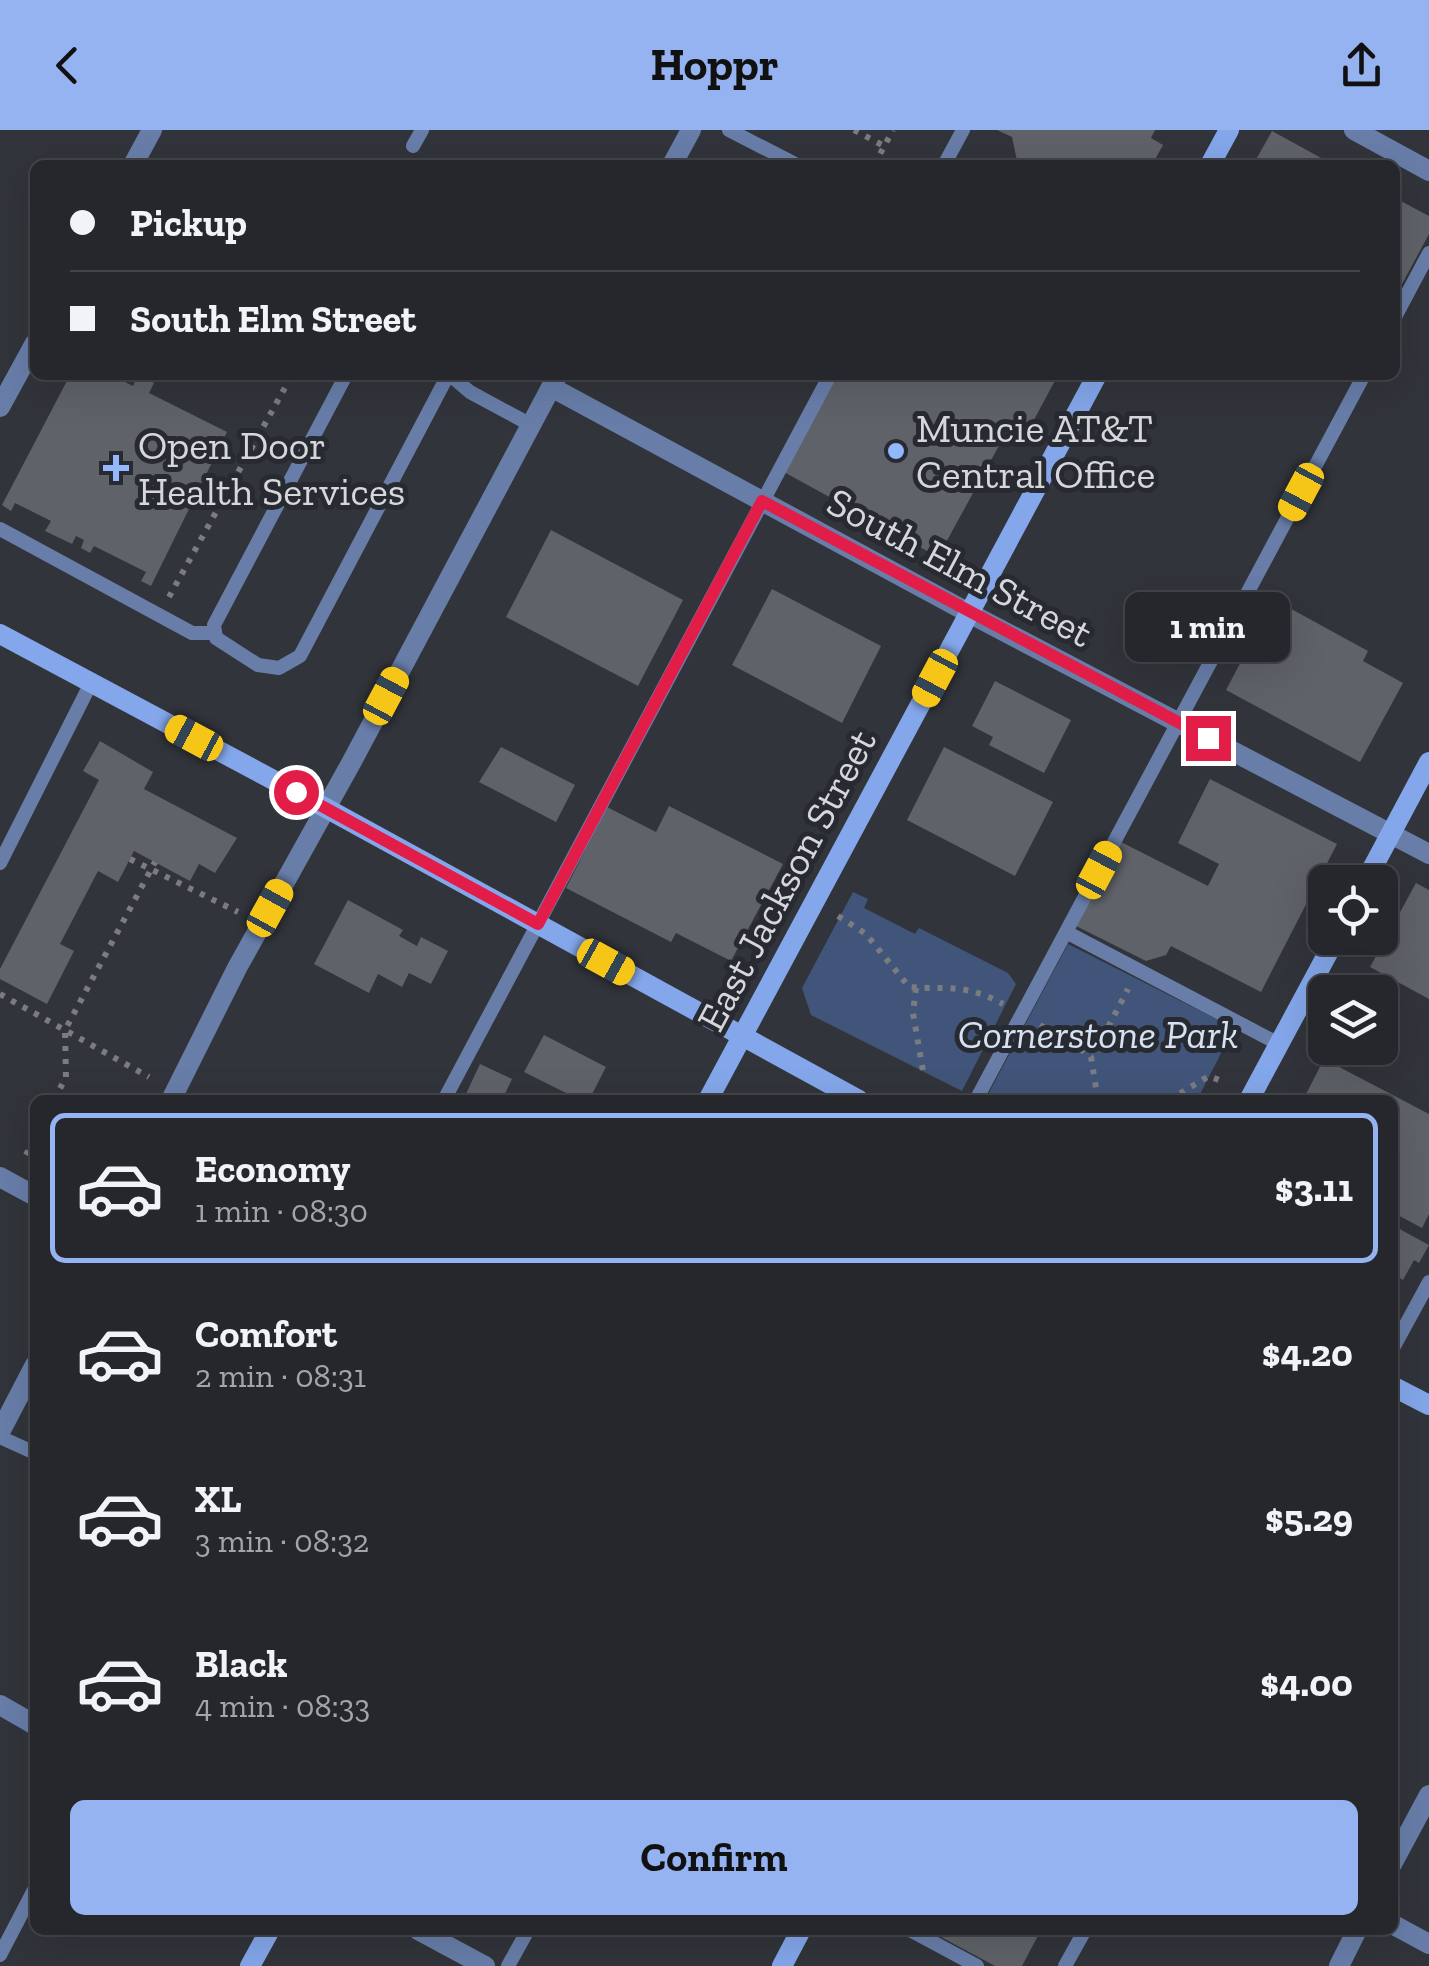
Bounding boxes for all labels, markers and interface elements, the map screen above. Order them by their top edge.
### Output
icon: back [40,38,95,93]
text: Hoppr [650,38,779,92]
icon: share [1334,38,1389,93]
text: Pickup [130,200,247,246]
text: South Elm Street [130,296,416,342]
place label: Muncie AT&T Central Office [916,404,1155,498]
place label: Open Door Health Services [138,421,405,515]
marker: Muncie AT&T Central Office [885,440,907,462]
marker: Open Door Health Services [103,455,129,481]
car [1274,458,1328,526]
street label: South Elm Street [819,477,1101,657]
callout: 1 min [1126,593,1290,663]
text: 1 min [1170,608,1245,646]
car [908,644,962,712]
car [359,662,413,730]
car [160,711,228,765]
route end [1186,716,1231,761]
street label: East Jackson Street [686,721,886,1039]
route start [274,770,319,815]
car [1072,836,1126,904]
map controls [1308,865,1398,1065]
button: locate [1308,865,1398,955]
car [242,874,298,942]
car [572,934,640,990]
button: layers [1308,975,1398,1065]
park label: Cornerstone Park [958,1010,1238,1058]
icon: car [75,1143,165,1233]
text: Economy [195,1146,350,1192]
text: $3.11 [1275,1165,1353,1211]
text: 1 min · 08:30 [195,1192,368,1230]
icon: car [75,1308,165,1398]
text: Comfort [195,1311,337,1357]
text: $4.20 [1262,1330,1353,1376]
text: 2 min · 08:31 [195,1357,366,1395]
icon: car [75,1473,165,1563]
text: XL [195,1476,242,1522]
text: $5.29 [1265,1495,1353,1541]
text: 3 min · 08:32 [195,1522,369,1560]
icon: car [75,1638,165,1728]
text: Black [195,1641,288,1687]
text: $4.00 [1260,1660,1353,1706]
text: 4 min · 08:33 [195,1687,370,1725]
button: Confirm [70,1800,1358,1915]

